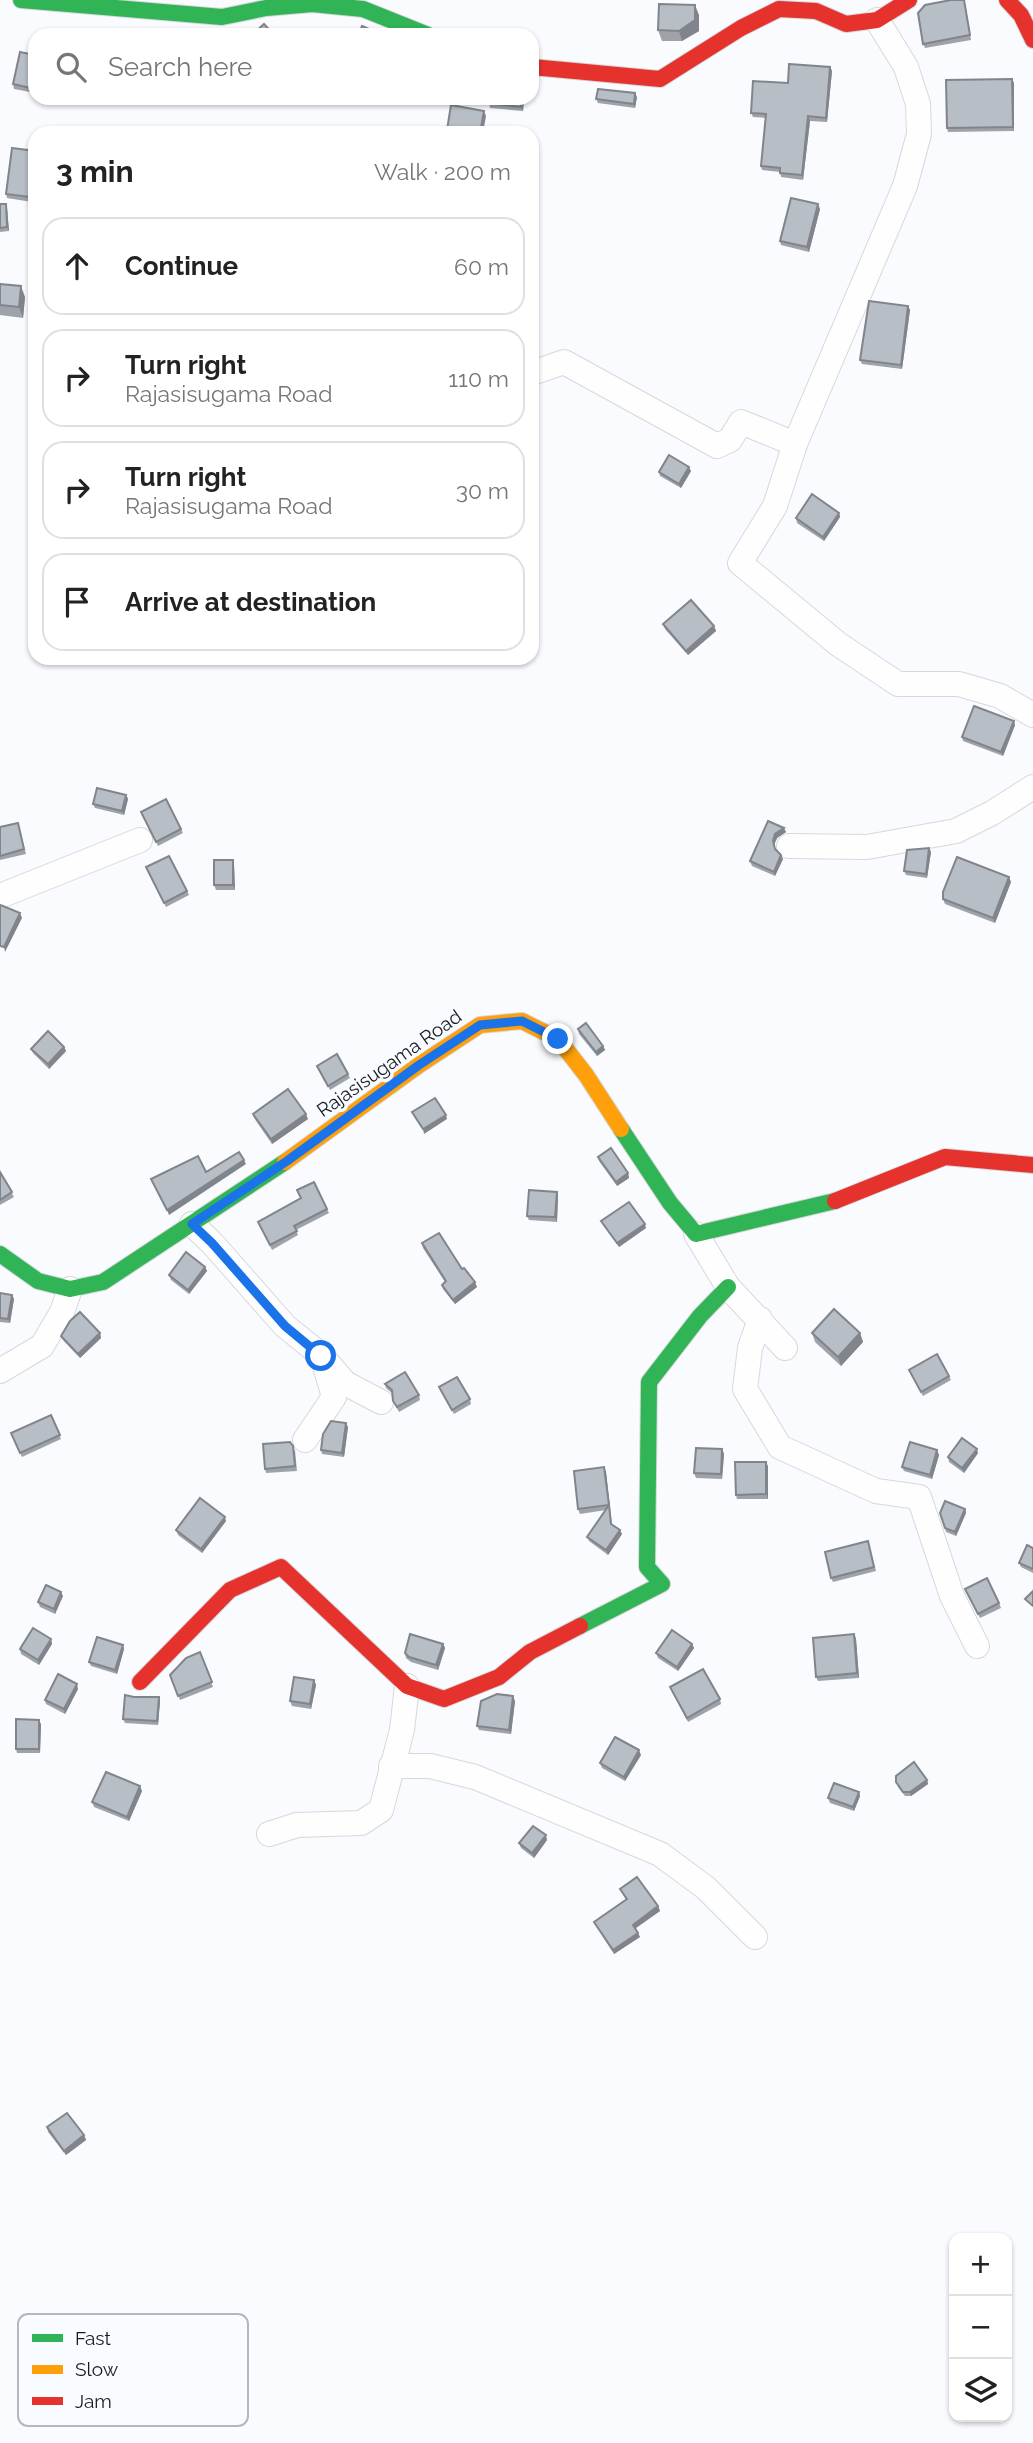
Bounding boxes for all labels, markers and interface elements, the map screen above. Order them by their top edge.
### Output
search box [28,28,539,105]
icon: search [52,48,90,86]
text: Search here [108,52,252,82]
text: 3 min [56,154,134,189]
text: Walk · 200 m [374,158,511,185]
icon: ahead [58,247,96,285]
text: Continue [125,251,238,281]
text: 60 m [454,253,509,280]
text: Turn right [125,350,246,380]
icon: right [58,359,96,397]
text: 110 m [448,365,509,392]
text: Rajasisugama Road [125,380,332,407]
text: Turn right [125,462,246,492]
icon: right [58,471,96,509]
text: 30 m [456,477,509,504]
text: Rajasisugama Road [125,492,332,519]
icon: arrive [58,583,96,621]
text: Arrive at destination [125,587,376,617]
street label: Rajasisugama Road [313,1005,465,1121]
route end [542,1023,573,1054]
route start [305,1340,336,1371]
map controls [949,2233,1012,2422]
button: + [949,2233,1012,2296]
button: − [949,2296,1012,2359]
legend [18,2314,248,2426]
text: Fast [75,2327,111,2349]
text: Slow [75,2358,119,2380]
button: layers [949,2359,1012,2422]
text: Jam [75,2390,112,2412]

